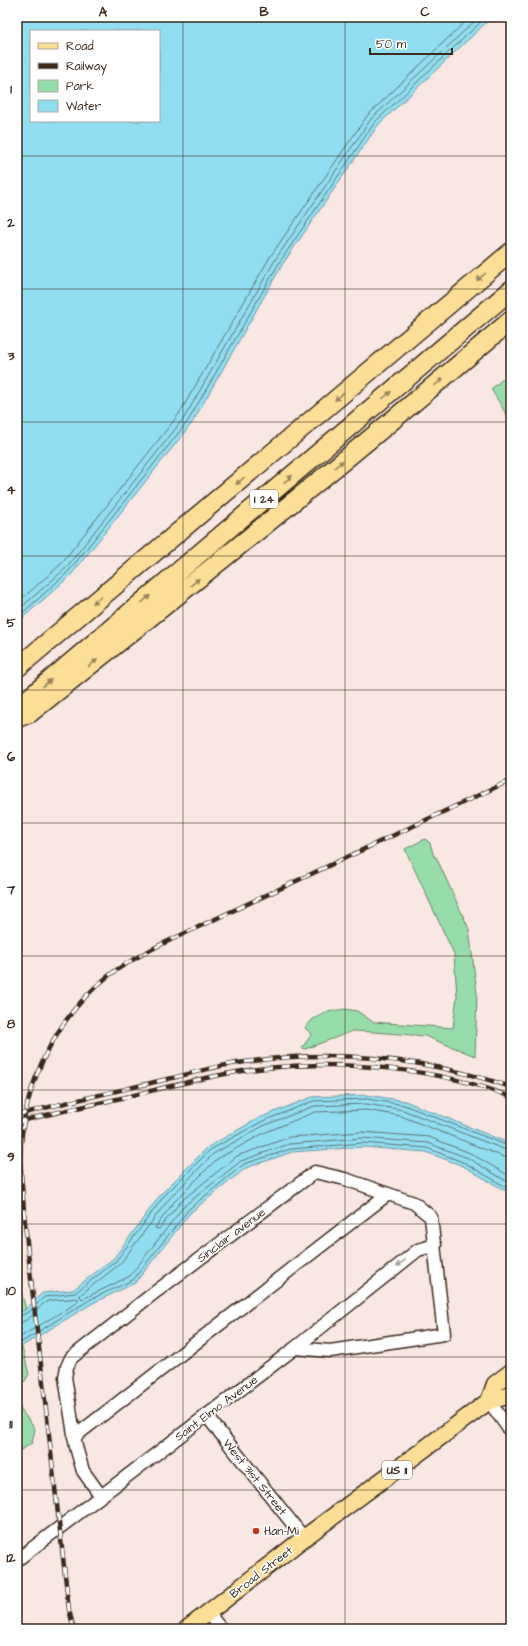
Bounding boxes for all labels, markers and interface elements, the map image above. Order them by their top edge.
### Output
text: A [99,3,108,21]
text: B [259,3,269,21]
text: C [420,3,430,21]
legend [30,30,160,122]
scale bar [370,30,452,56]
text: 50 m [376,36,407,53]
text: Road [66,38,94,55]
text: Railway [66,58,107,76]
text: Park [66,78,94,95]
text: 1 [10,80,12,98]
text: Water [66,98,102,115]
text: 2 [6,214,15,232]
one-way arrow [476,272,487,281]
text: 3 [7,347,15,365]
one-way arrow [434,377,445,386]
one-way arrow [382,390,392,399]
one-way arrow [334,392,344,401]
one-way arrow [334,460,345,469]
one-way arrow [282,474,293,483]
one-way arrow [234,476,245,485]
text: 4 [7,481,16,499]
road number: I 24 [250,490,278,508]
one-way arrow [189,577,200,586]
one-way arrow [141,594,151,603]
one-way arrow [92,596,103,605]
text: 5 [6,614,16,632]
one-way arrow [88,659,99,667]
one-way arrow [42,679,51,688]
text: 6 [7,748,16,766]
text: 7 [6,881,16,899]
text: 8 [7,1015,16,1033]
text: 9 [7,1148,15,1166]
street label: Sinclair avenue [194,1204,269,1267]
one-way arrow [396,1259,407,1267]
text: 10 [6,1282,17,1300]
street label: Saint Elmo Avenue [171,1371,262,1445]
text: 11 [9,1415,13,1433]
street label: West 31st Street [218,1436,291,1519]
road number: US 11 [382,1461,412,1479]
place label: Han-Mi [264,1523,299,1540]
marker: Han-Mi [251,1526,261,1536]
street label: Broad Street [226,1542,297,1602]
text: 12 [6,1549,16,1567]

